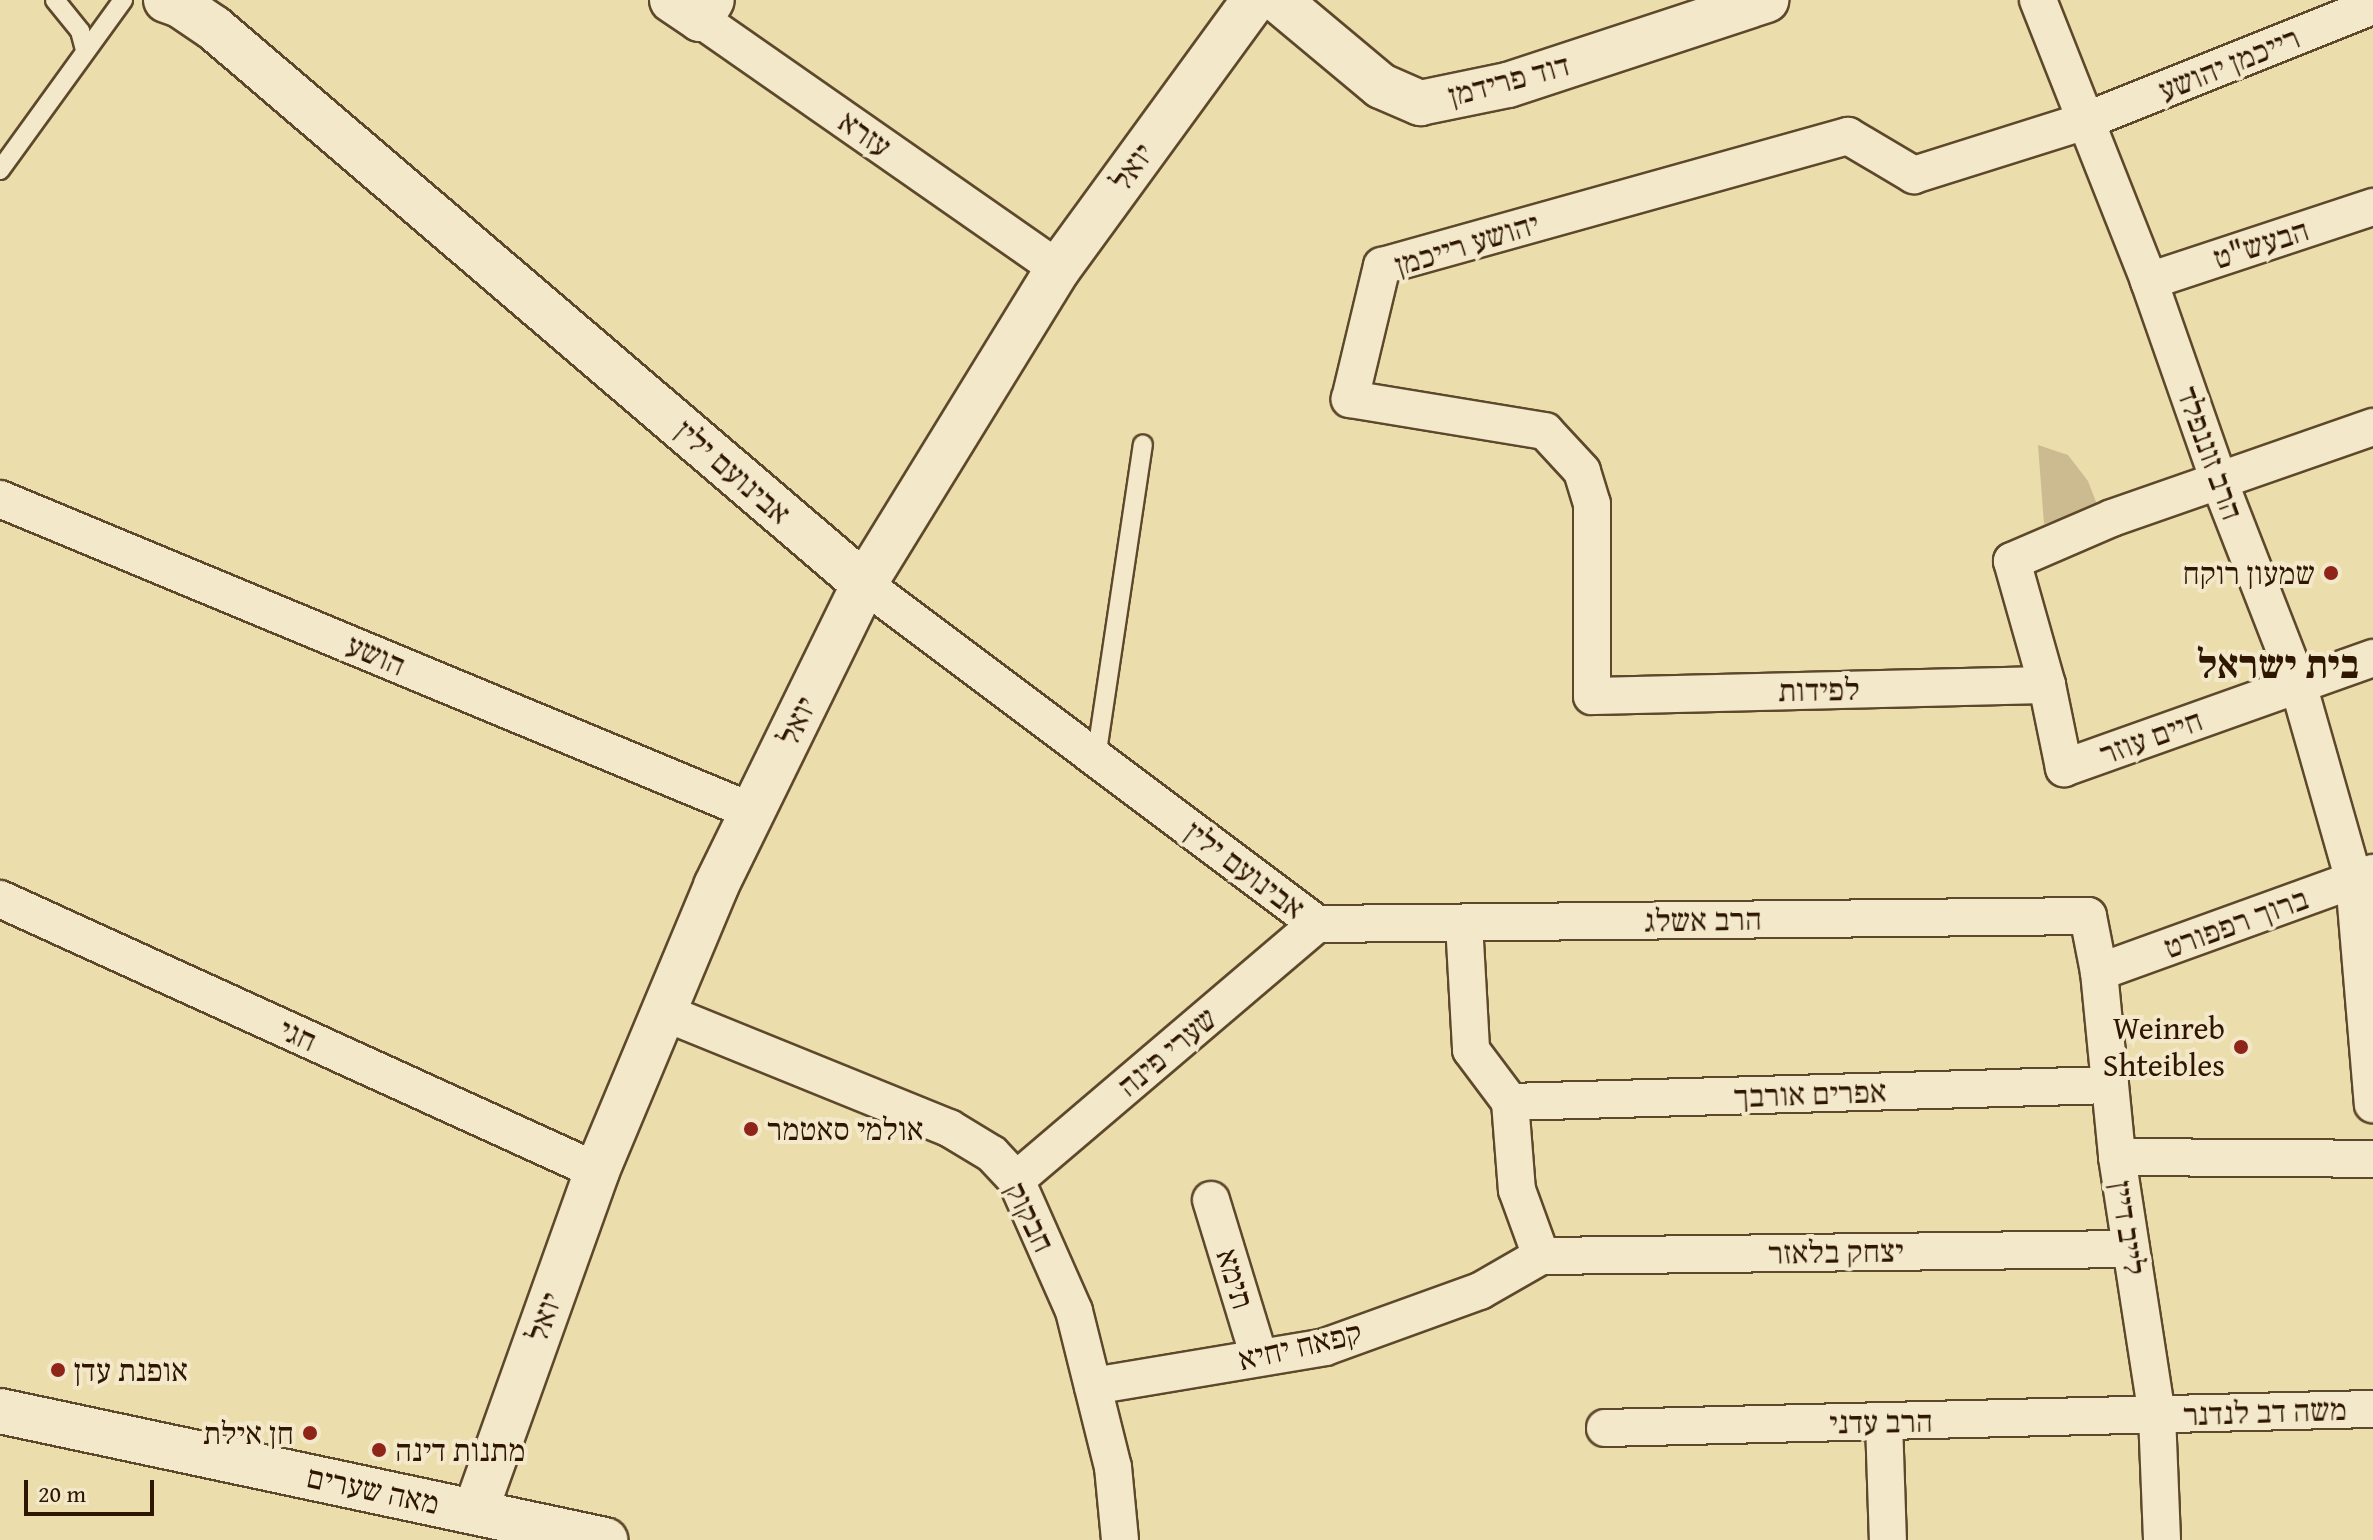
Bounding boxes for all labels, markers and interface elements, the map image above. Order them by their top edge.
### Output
street label: רייכמן יהושע [2153,18,2305,110]
street label: דוד פרידמן [1444,45,1574,115]
street label: עזרא [831,102,899,166]
street label: יואל [1102,136,1162,198]
street label: יהושע רייכמן [1390,204,1544,284]
street label: הבעש"ט [2208,211,2314,277]
street label: הרב זוננפלד [2168,381,2252,525]
street label: אבינועם ילין [667,411,799,533]
place label: שמעון רוקח [2182,554,2315,592]
marker: שמעון רוקח [2322,564,2340,582]
street label: הושע [341,625,411,685]
district label: בית ישראל [2197,640,2359,688]
street label: לפידות [1778,670,1860,710]
street label: יואל [769,690,825,752]
street label: חיים עוזר [2094,701,2208,773]
street label: אבינועם ילין [1177,812,1313,928]
street label: ברוך רפפורט [2159,879,2313,967]
street label: הרב אשלג [1644,900,1762,940]
street label: שערי פינה [1109,999,1225,1105]
street label: חגי [273,1010,323,1060]
place label: Weinreb Shteibles [2103,1010,2225,1085]
marker: Weinreb Shteibles [2232,1038,2250,1056]
street label: אפרים אורבך [1733,1072,1887,1116]
place label: אולמי סאטמר [767,1110,924,1148]
marker: אולמי סאטמר [742,1120,760,1138]
street label: חבקוק [997,1176,1063,1258]
street label: לייב דיין [2102,1178,2154,1278]
street label: יצחק בלאזר [1768,1232,1904,1272]
street label: תימא [1208,1244,1262,1314]
street label: יואל [517,1287,571,1347]
street label: קפאח יחיא [1235,1313,1365,1379]
place label: אופנת עדן [74,1351,188,1389]
marker: אופנת עדן [49,1361,67,1379]
street label: משה דב לנדנר [2183,1390,2347,1434]
street label: הרב עדני [1829,1402,1933,1442]
place label: חן אילת [203,1414,294,1452]
marker: חן אילת [301,1424,319,1442]
place label: מתנות דינה [395,1431,526,1469]
marker: מתנות דינה [370,1441,388,1459]
street label: מאה שערים [303,1457,443,1523]
scale bar [28,1464,158,1514]
text: 20 m [38,1476,86,1511]

